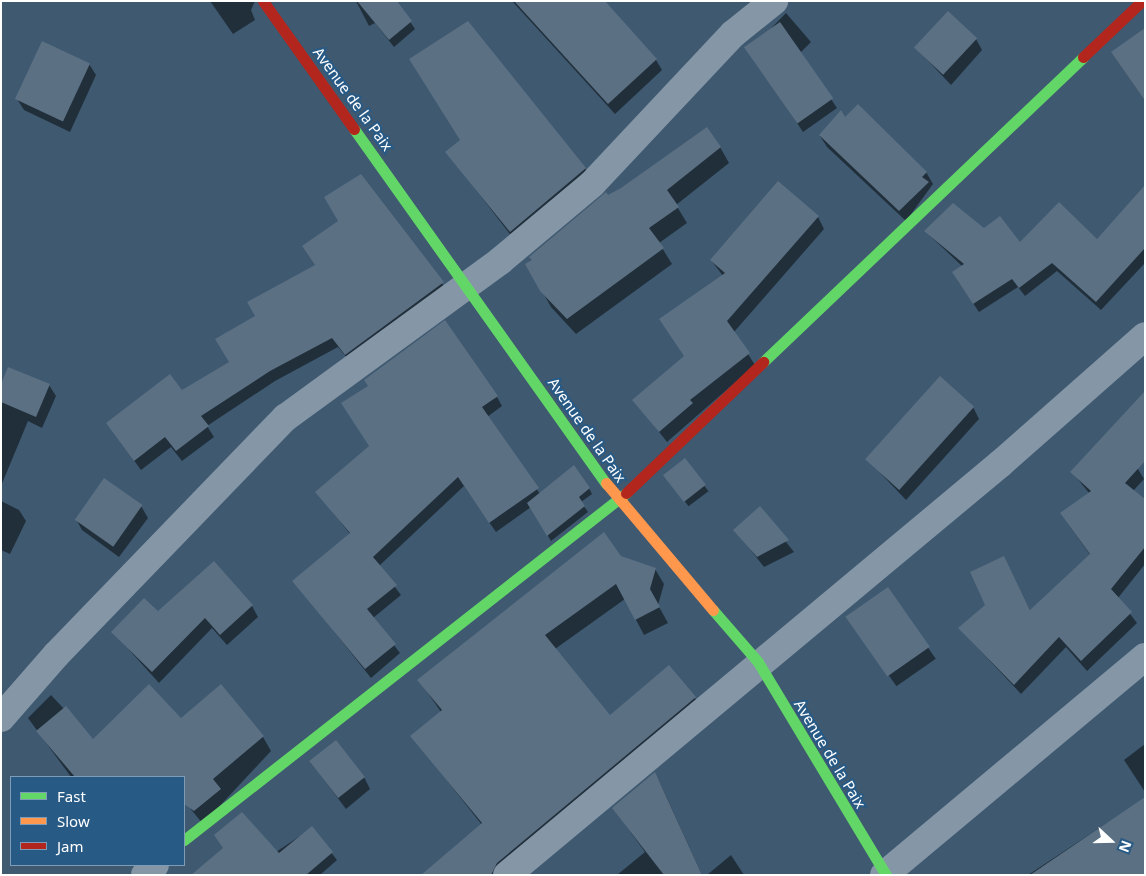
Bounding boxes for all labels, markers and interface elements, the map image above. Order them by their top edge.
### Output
street label: Avenue de la Paix [309,44,397,154]
street label: Avenue de la Paix [544,374,630,486]
street label: Avenue de la Paix [790,696,870,812]
legend [10,776,185,866]
text: Fast [57,786,86,806]
text: Slow [57,811,90,831]
north arrow [1086,816,1136,866]
text: Jam [57,836,84,856]
text: N [1115,838,1136,855]

